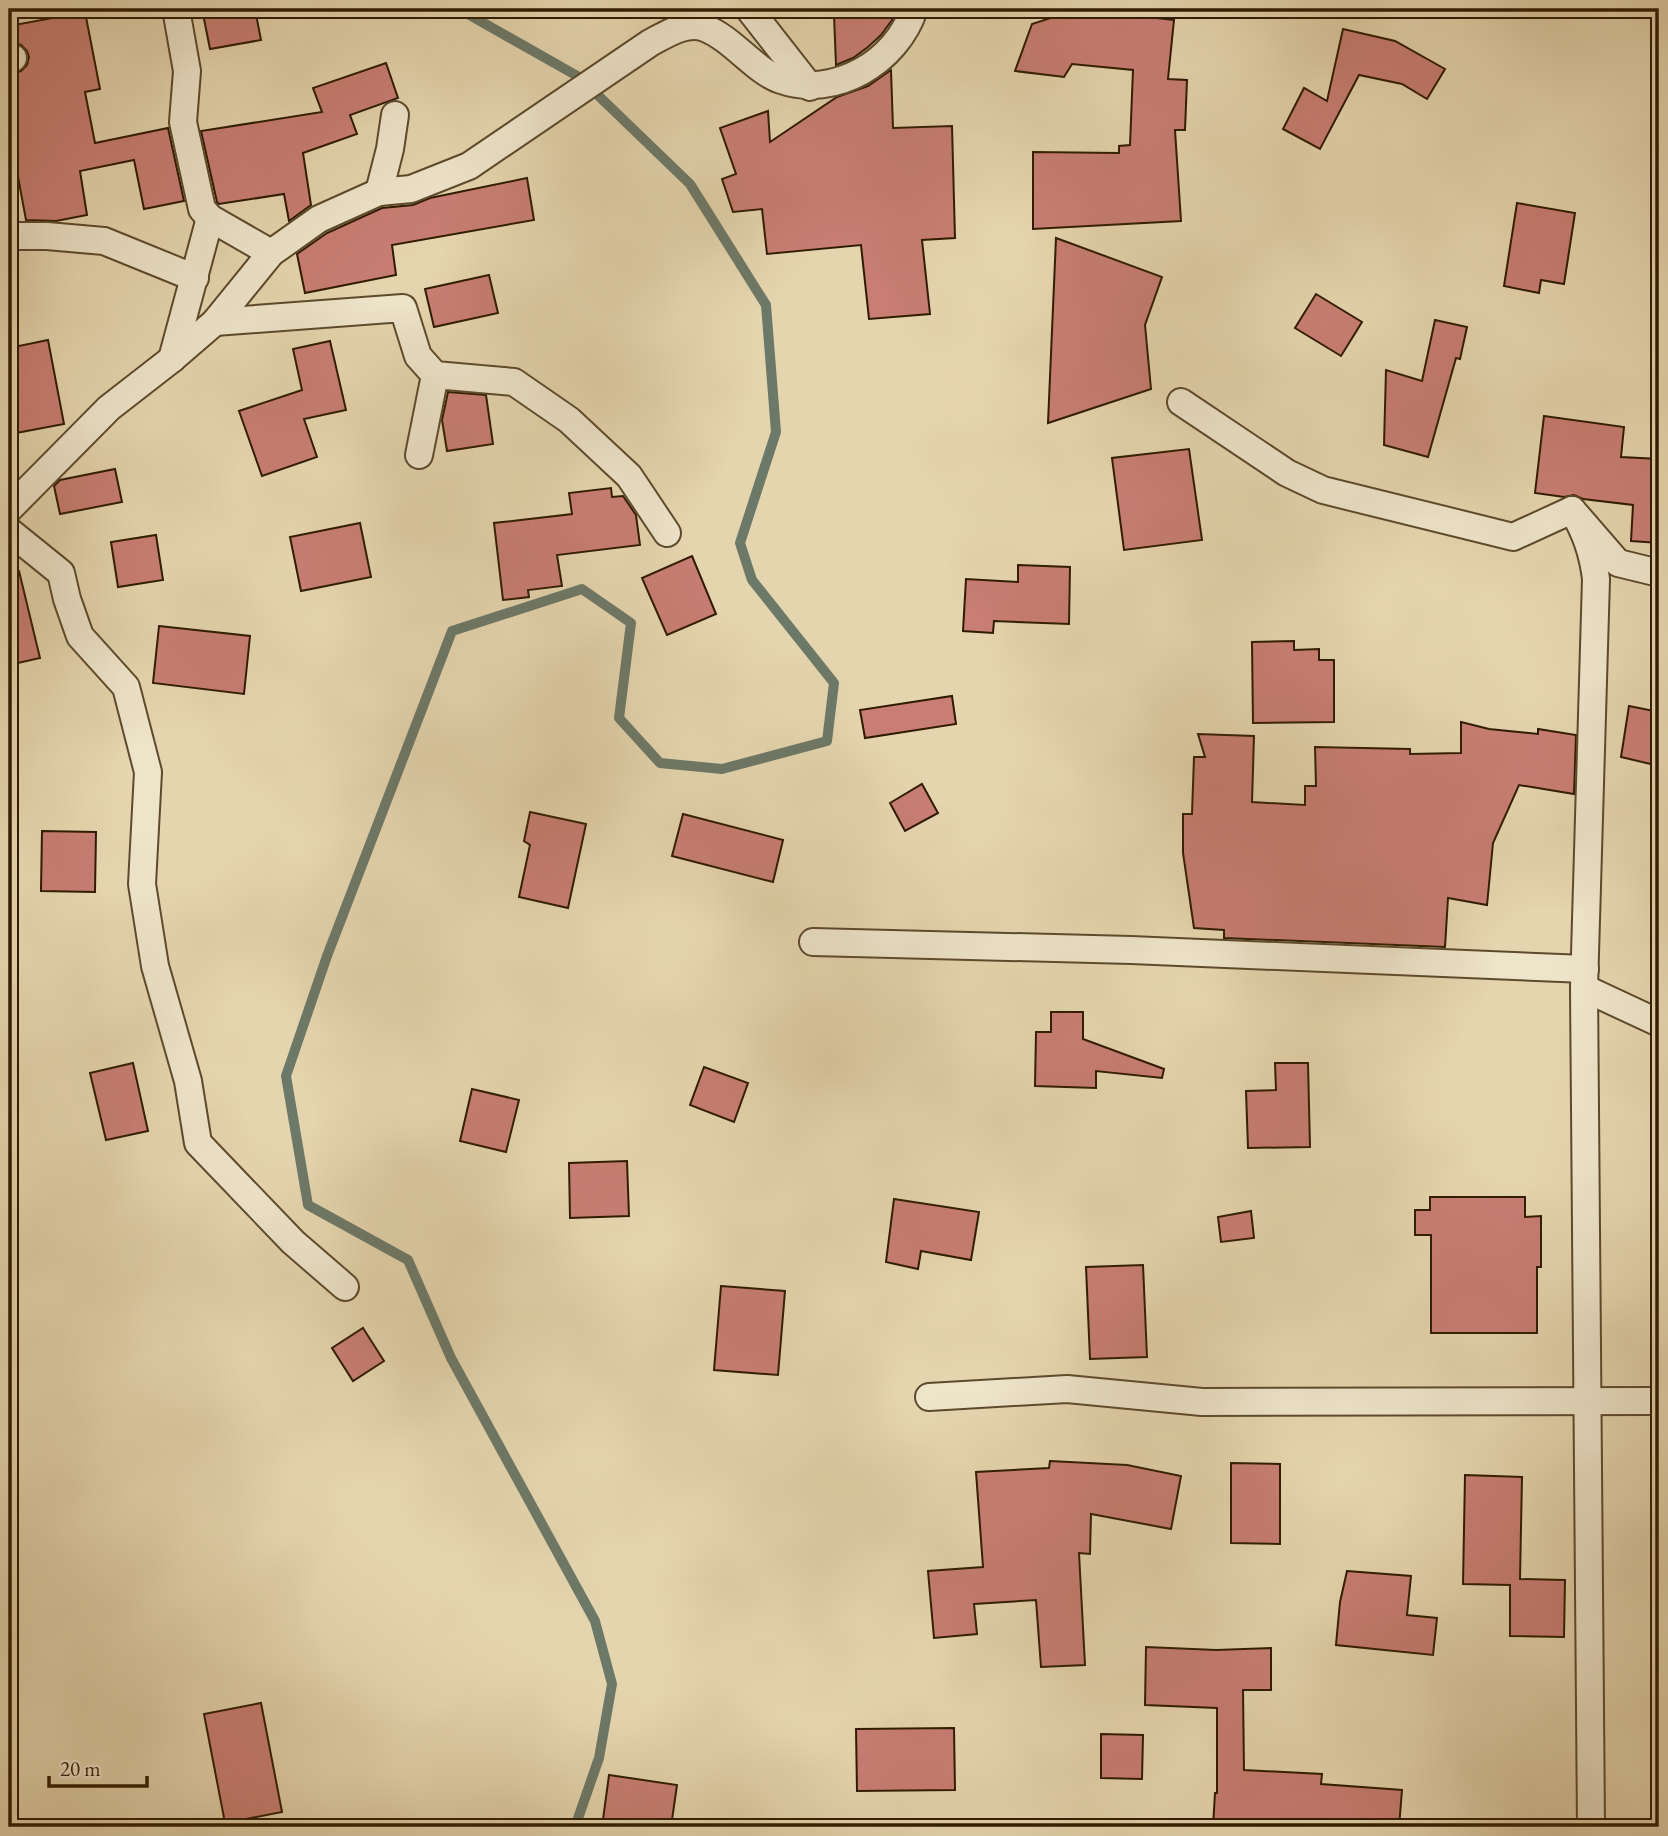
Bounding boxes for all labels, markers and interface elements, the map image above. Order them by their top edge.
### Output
scale bar [49,1745,147,1789]
text: 20 m [60,1755,101,1782]

